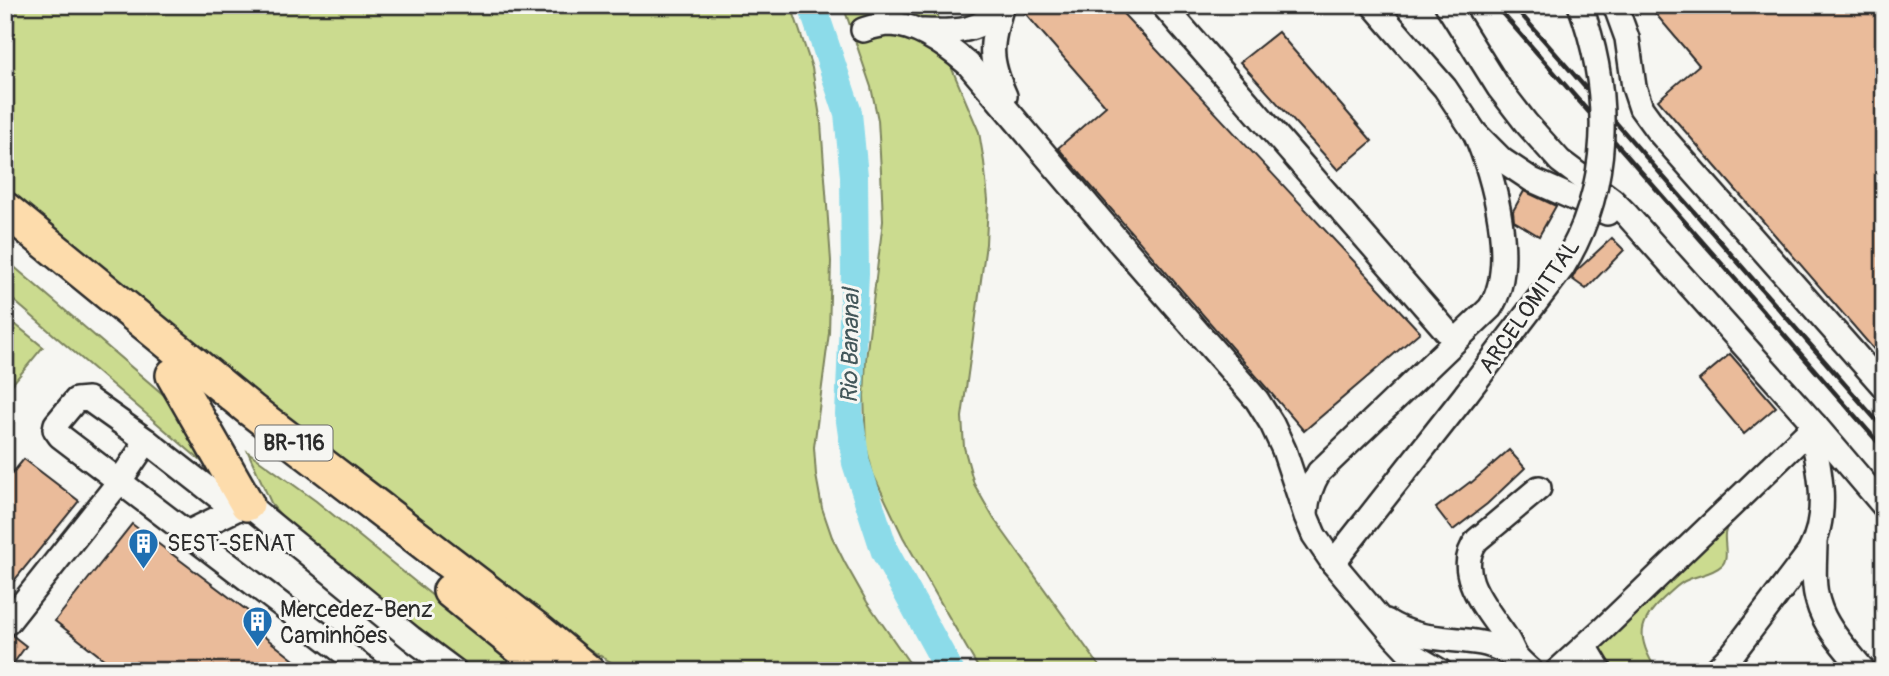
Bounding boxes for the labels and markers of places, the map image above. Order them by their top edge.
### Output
building icon: SEST-SENAT [127,526,161,570]
place label: SEST-SENAT [167,529,296,558]
place label: Mercedez-Benz Caminhões [280,595,433,650]
building icon: Mercedez-Benz Caminhões [240,605,274,649]

